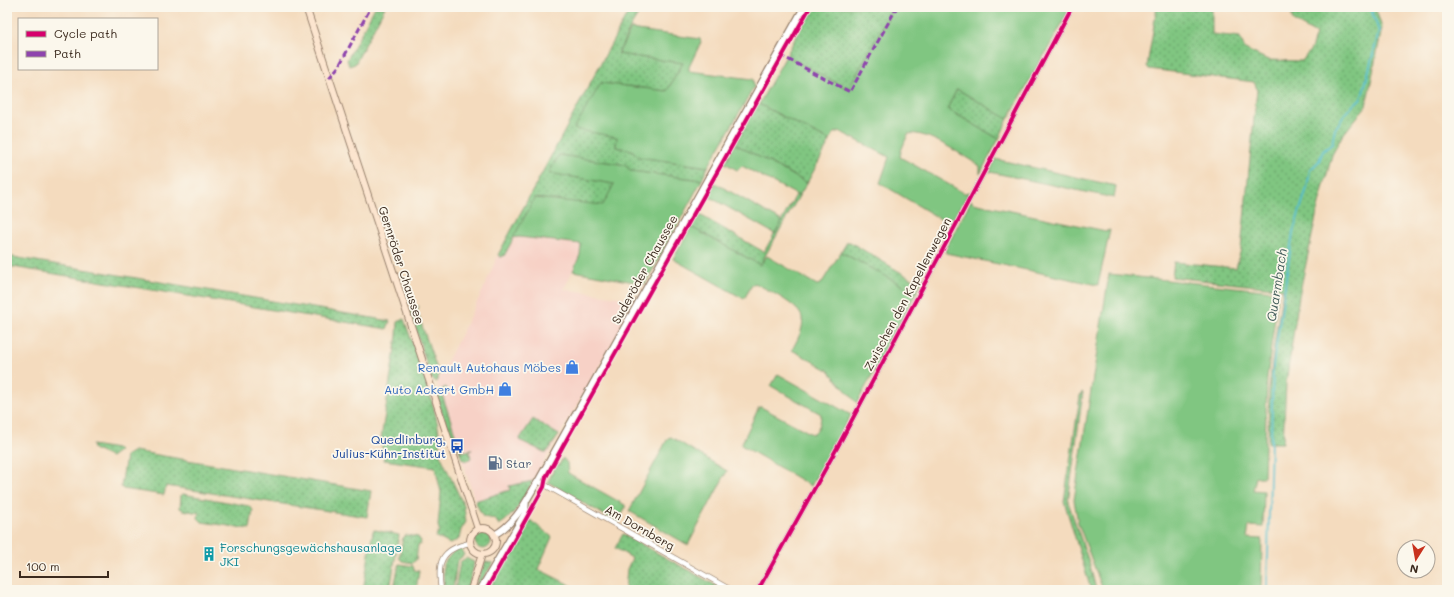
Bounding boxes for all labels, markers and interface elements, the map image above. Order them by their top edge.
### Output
legend [18,18,158,70]
text: Cycle path [54,25,117,41]
text: Path [54,45,81,61]
street label: Gernröder Chaussee [375,204,429,326]
street label: Suderöder Chaussee [607,212,681,326]
street label: Zwischen den Kapellenwegen [860,214,954,374]
water label: Quarmbach [1262,247,1290,323]
place label: Renault Autohaus Möbes [418,359,561,375]
shop icon: Renault Autohaus Möbes [564,359,580,375]
place label: Auto Ackert GmbH [384,381,494,397]
shop icon: Auto Ackert GmbH [497,381,513,397]
place label: Quedlinburg, Julius-Kühn-Institut [333,431,446,461]
bus stop icon: Quedlinburg, Julius-Kühn-Institut [449,438,465,454]
fuel station icon: Star [487,455,503,471]
place label: Star [506,455,532,471]
street label: Am Dornberg [602,501,678,553]
place label: Forschungsgewächshausanlage JKI [220,539,402,569]
north arrow [1396,539,1436,579]
building icon: Forschungsgewächshausanlage JKI [201,546,217,562]
scale bar [20,553,108,579]
text: 100 m [26,558,60,574]
text: N [1408,561,1420,577]

